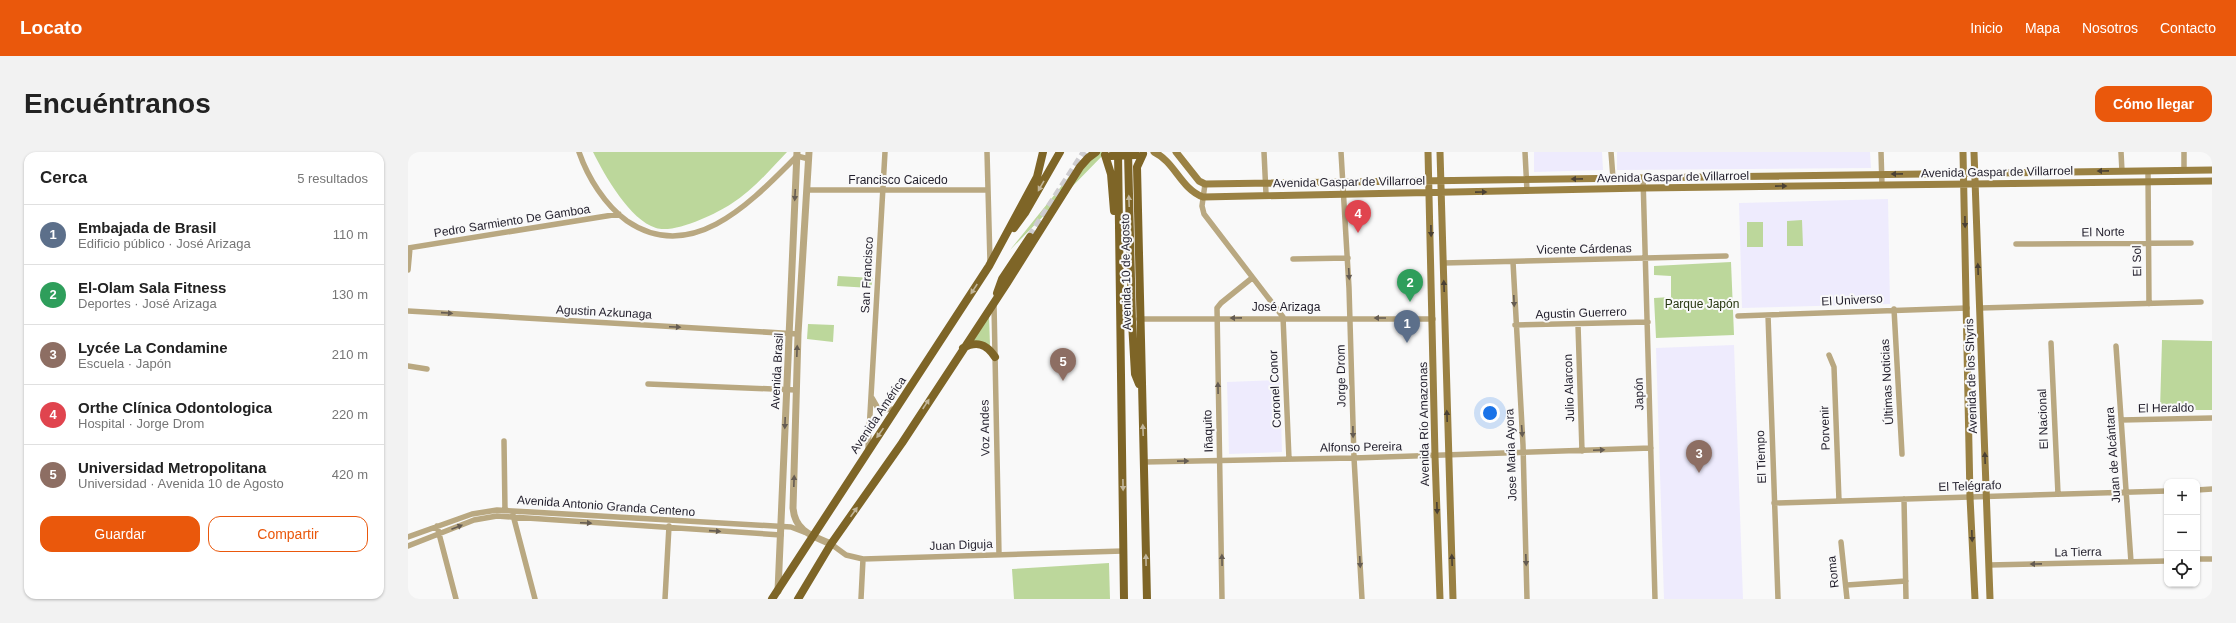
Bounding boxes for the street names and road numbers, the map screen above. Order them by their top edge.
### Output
street label: Avenida Gaspar de Villarroel [1921,164,2073,180]
street label: Avenida Gaspar de Villarroel [1597,169,1749,185]
street label: Francisco Caicedo [848,173,948,187]
street label: Avenida Gaspar de Villarroel [1273,174,1425,190]
street label: Pedro Sarmiento De Gamboa [433,202,591,240]
street label: Avenida 10 de Agosto [1118,213,1134,330]
street label: El Norte [2081,225,2125,239]
street label: San Francisco [858,236,876,314]
street label: Vicente Cárdenas [1536,241,1632,257]
street label: El Sol [2130,245,2144,277]
street label: El Universo [1821,291,1883,309]
street label: José Arizaga [1252,300,1321,314]
street label: Agustin Azkunaga [556,302,653,322]
street label: Agustin Guerrero [1535,304,1627,322]
street label: Avenida de los Shyris [1962,318,1980,434]
street label: Avenida Brasil [768,332,786,410]
street label: Últimas Noticias [1877,339,1896,425]
street label: Jorge Drom [1333,345,1349,407]
street label: Coronel Conor [1266,350,1284,428]
street label: Julio Alarcon [1561,354,1577,422]
street label: Avenida Río Amazonas [1416,362,1432,486]
street label: Avenida América [847,374,909,456]
street label: Japón [1631,377,1647,411]
street label: El Nacional [2035,388,2051,450]
street label: Voz Andes [978,400,992,456]
street label: El Heraldo [2138,401,2194,415]
street label: Porvenir [1817,405,1833,451]
street label: Juan de Alcántara [2103,406,2123,503]
street label: Jose Maria Ayora [1502,408,1520,501]
street label: Iñaquito [1200,409,1216,453]
street label: El Tiempo [1753,430,1769,484]
street label: Alfonso Pereira [1320,439,1402,455]
street label: El Telégrafo [1938,478,2002,494]
street label: Avenida Antonio Granda Centeno [516,493,696,519]
street label: Juan Diguja [929,537,993,553]
street label: La Tierra [2054,545,2102,559]
street label: Roma [1824,555,1842,589]

